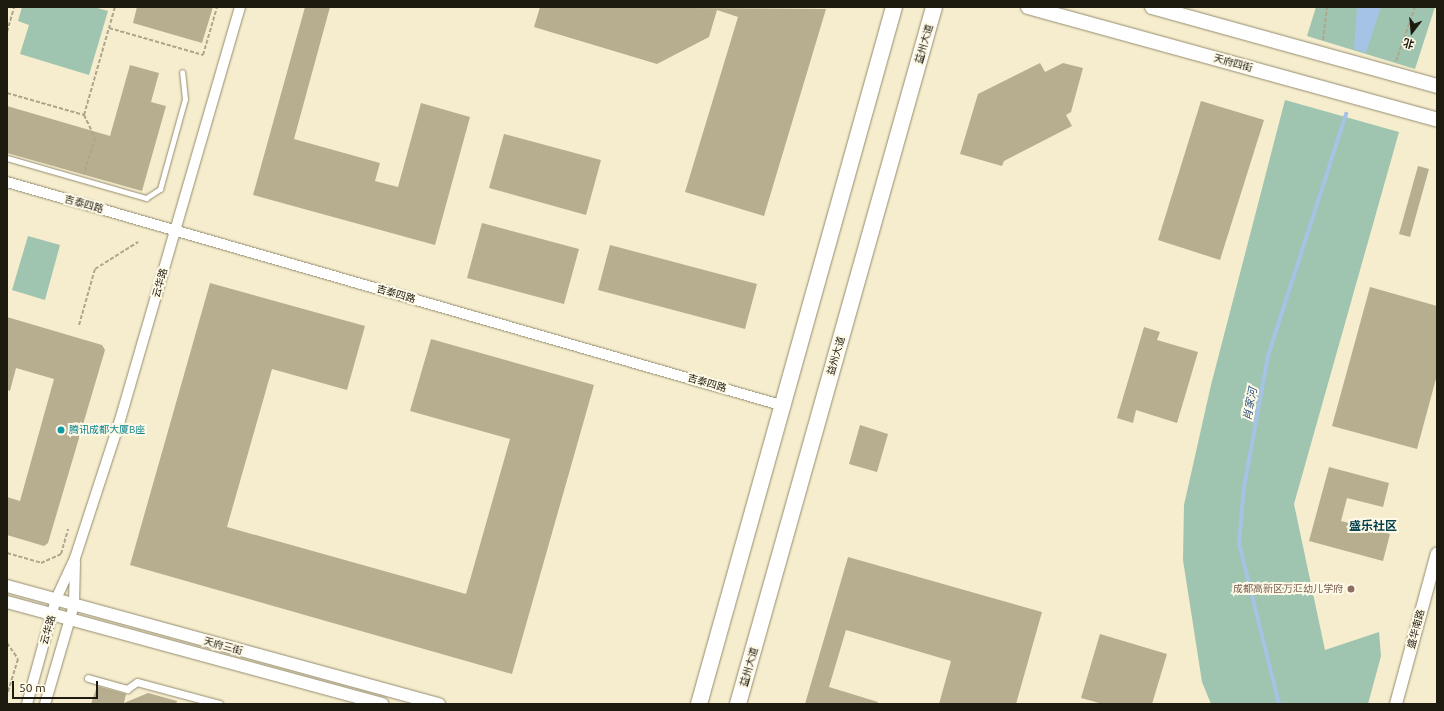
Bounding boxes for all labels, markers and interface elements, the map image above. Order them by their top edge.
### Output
north arrow [1392,12,1432,52]
street label: 益州大道 [913,23,935,65]
text: 北 [1402,36,1416,51]
street label: 天府四街 [1212,52,1254,74]
street label: 吉泰四路 [63,193,105,215]
street label: 云华路 [150,267,170,299]
street label: 吉泰四路 [375,283,417,305]
street label: 益州大道 [825,335,847,377]
street label: 吉泰四路 [686,372,728,394]
water label: 肖家河 [1240,387,1260,421]
place label: 腾讯成都大厦B座 [69,424,145,436]
marker: 腾讯成都大厦B座 [56,425,66,435]
district label: 盛乐社区 [1349,519,1397,533]
place label: 成都高新区万汇幼儿学府 [1233,583,1343,595]
marker: 成都高新区万汇幼儿学府 [1346,584,1356,594]
street label: 盛华南路 [1405,608,1427,650]
street label: 云华路 [38,614,58,646]
street label: 天府三街 [202,635,244,657]
street label: 益州大道 [738,646,760,688]
scale bar [14,673,100,699]
text: 50 m [19,681,46,694]

